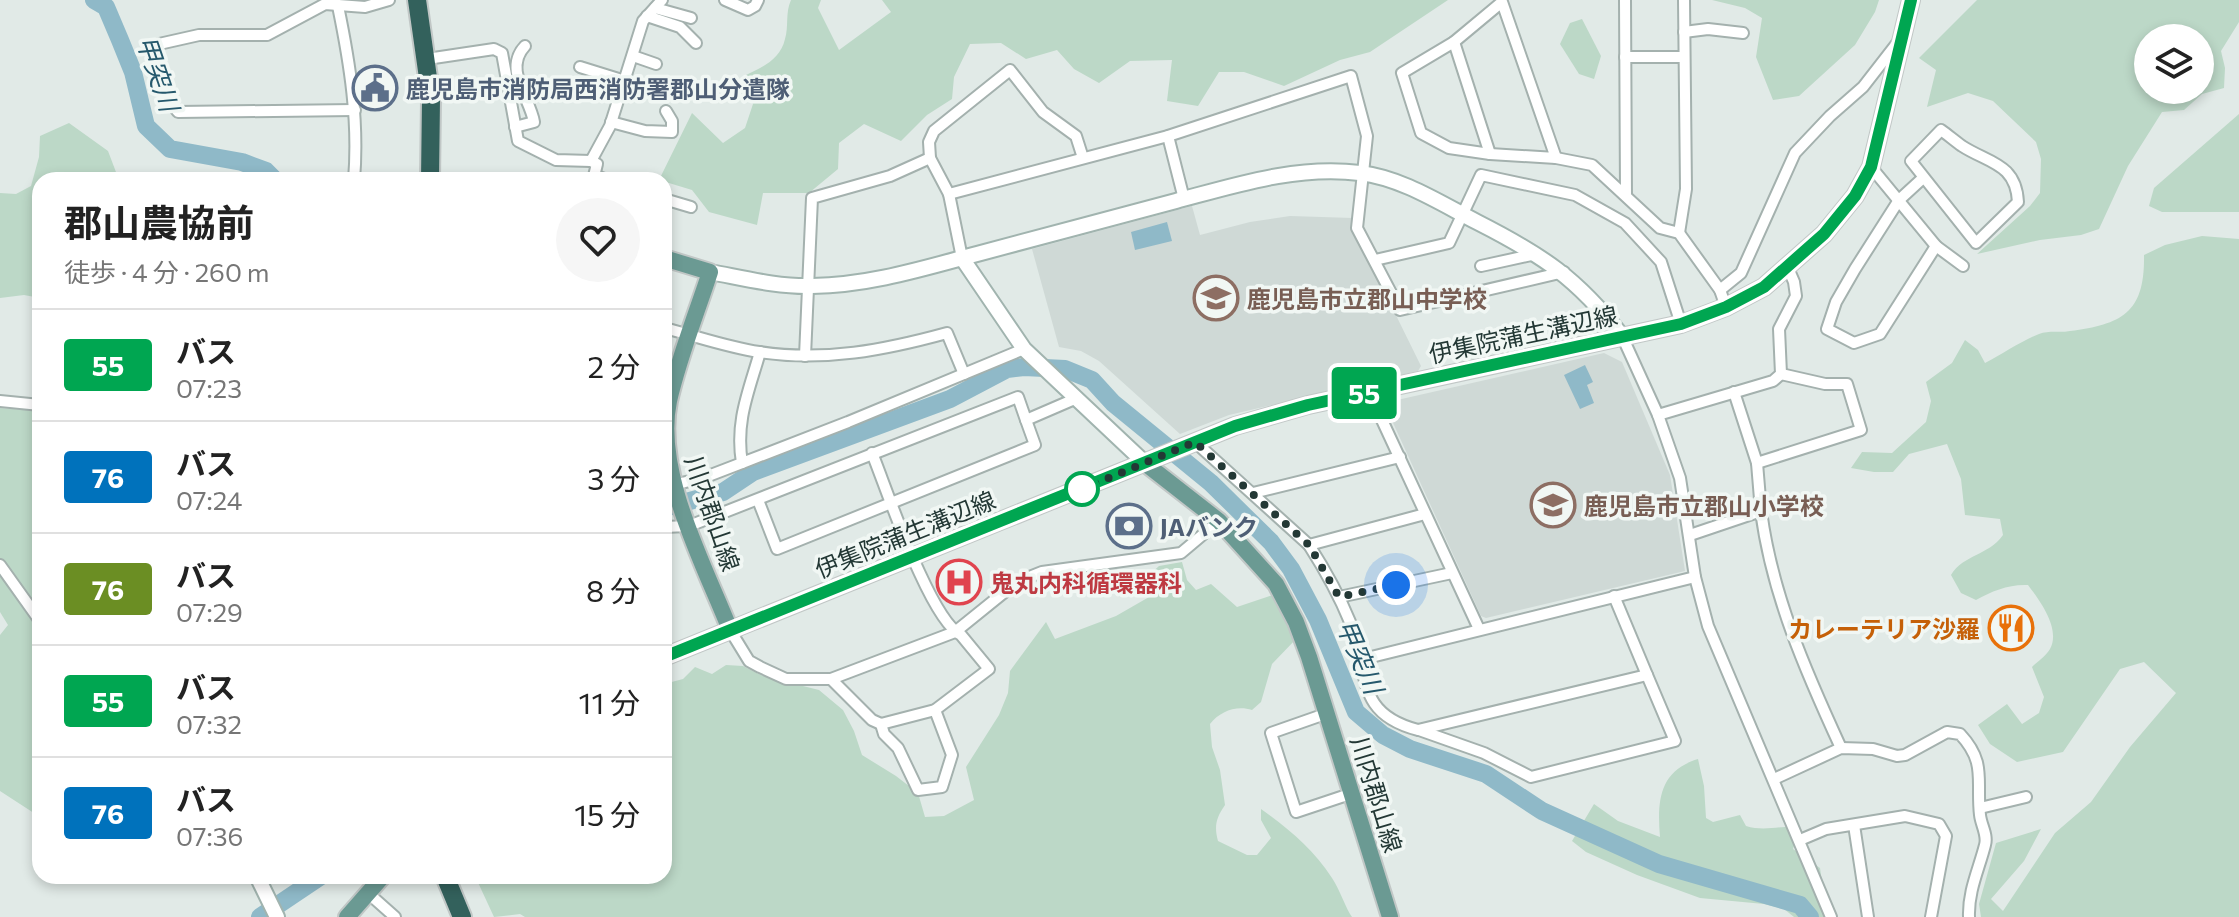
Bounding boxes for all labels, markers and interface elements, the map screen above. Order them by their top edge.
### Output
map controls [2134,24,2214,104]
button: layers [2134,24,2214,104]
water label: 甲突川 [132,31,187,118]
public building icon: 鹿児島市消防局西消防署郡山分遣隊 [351,64,399,112]
place label: 鹿児島市消防局西消防署郡山分遣隊 [406,74,790,103]
text: 郡山農協前 [64,198,254,245]
button: heart [556,198,640,282]
text: 徒歩 · 4 分 · 260 m [64,256,270,287]
school or university icon: 鹿児島市立郡山中学校 [1192,274,1240,322]
place label: 鹿児島市立郡山中学校 [1247,284,1487,313]
street label: 伊集院蒲生溝辺線 [1426,300,1620,368]
text: バス [176,332,236,369]
text: 2 分 [588,347,640,384]
text: 55 [92,348,124,382]
line badge: 55 [1328,367,1400,419]
text: 07:23 [176,372,242,403]
text: 55 [1348,376,1380,410]
text: バス [176,444,236,481]
street label: 川内郡山線 [680,452,746,574]
text: 3 分 [587,459,640,496]
text: 76 [92,460,124,494]
unlabelled marker [1065,472,1099,506]
school or university icon: 鹿児島市立郡山小学校 [1529,481,1577,529]
text: 07:24 [176,484,242,515]
street label: 伊集院蒲生溝辺線 [811,485,999,583]
place label: 鹿児島市立郡山小学校 [1584,491,1824,520]
bank icon: JAバンク [1105,502,1153,550]
place label: JAバンク [1160,512,1258,541]
text: バス [176,556,236,593]
hospital icon: 鬼丸内科循環器科 [935,558,983,606]
your location [1376,565,1416,605]
place label: 鬼丸内科循環器科 [990,568,1182,597]
text: 8 分 [586,571,640,608]
text: 76 [92,572,124,606]
text: 07:29 [176,596,243,627]
restaurant icon: カレーテリア沙羅 [1987,604,2035,652]
water label: 甲突川 [1331,614,1392,701]
place label: カレーテリア沙羅 [1788,614,1980,643]
text: バス [176,668,236,705]
text: 11 分 [579,683,640,720]
text: 55 [92,684,124,718]
text: 07:32 [176,708,242,739]
street label: 川内郡山線 [1346,732,1408,856]
text: バス [176,780,236,817]
text: 15 分 [574,795,640,832]
text: 76 [92,796,124,830]
text: 07:36 [176,820,243,851]

